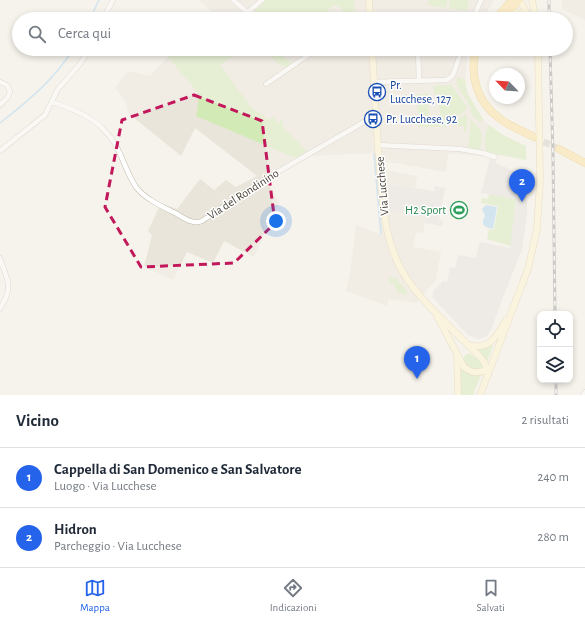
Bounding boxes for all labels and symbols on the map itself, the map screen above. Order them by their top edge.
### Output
north arrow [489,68,525,104]
place label: Pr. Lucchese, 127 [390,79,451,105]
bus stop icon: Pr. Lucchese, 127 [367,82,387,102]
bus stop icon: Pr. Lucchese, 92 [363,109,383,129]
place label: Pr. Lucchese, 92 [386,113,458,125]
street label: Via Lucchese [373,156,391,216]
street label: Via del Rondinino [205,166,281,221]
pin: 2 [509,169,535,202]
sports icon: H2 Sport [449,200,469,220]
place label: H2 Sport [405,204,446,216]
your location [266,211,286,231]
pin: 1 [404,346,430,379]

